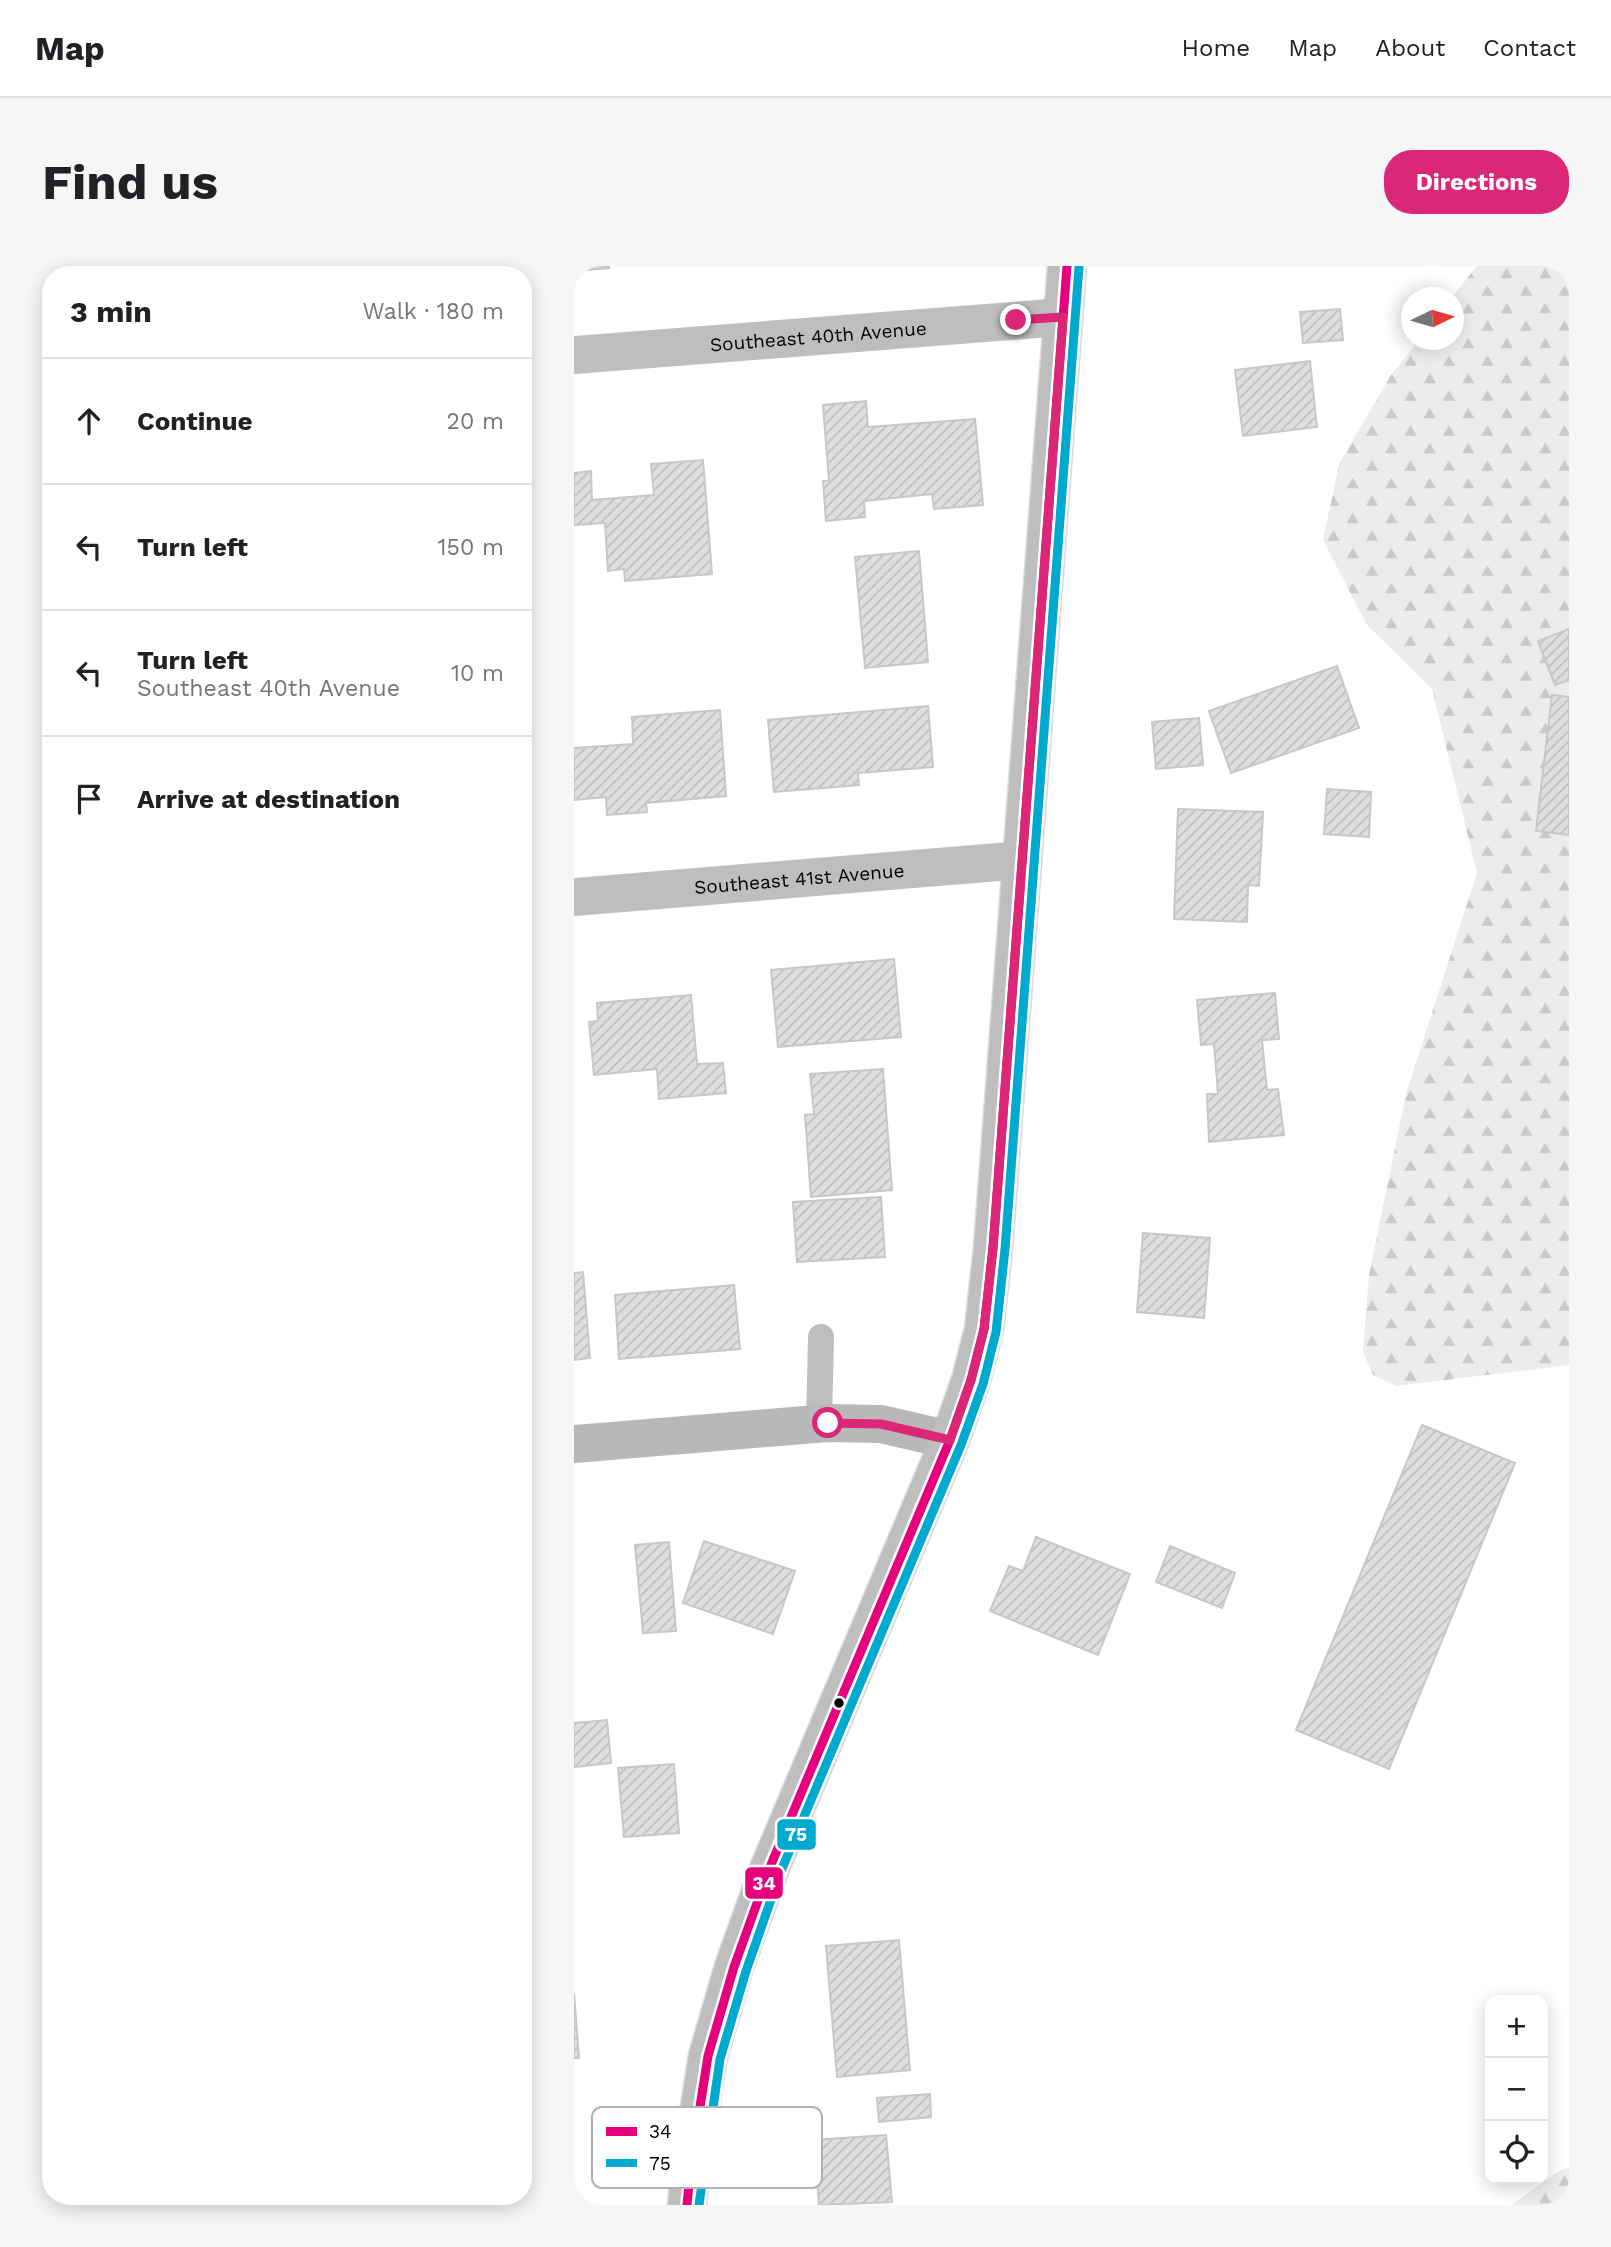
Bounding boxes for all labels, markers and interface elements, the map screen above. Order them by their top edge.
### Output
text: Map [35,29,105,68]
text: Home [1182,34,1250,62]
text: Map [1288,34,1337,62]
text: About [1375,34,1445,62]
text: Contact [1483,34,1576,62]
button: Directions [1384,150,1569,214]
text: Find us [42,153,218,211]
north arrow [1401,287,1464,350]
text: 3 min [70,294,152,329]
text: Walk · 180 m [363,298,504,325]
route end [1000,304,1031,335]
street label: Southeast 40th Avenue [709,316,928,356]
icon: ahead [70,402,108,440]
text: Continue [137,406,253,436]
text: 20 m [447,408,504,435]
icon: left [70,528,108,566]
text: Turn left [137,532,248,562]
text: 150 m [438,534,504,561]
text: Turn left [137,645,248,675]
icon: left [70,654,108,692]
text: 10 m [451,660,504,687]
text: Southeast 40th Avenue [137,675,400,702]
icon: arrive [70,780,108,818]
text: Arrive at destination [137,784,400,814]
street label: Southeast 41st Avenue [693,858,905,899]
route start [812,1407,843,1438]
unlabelled marker [832,1696,846,1710]
line badge: 75 [776,1818,817,1851]
text: 75 [785,1823,807,1846]
line badge: 34 [744,1866,784,1900]
text: 34 [752,1872,776,1895]
map controls [1485,1995,1548,2184]
button: + [1485,1995,1548,2058]
button: − [1485,2058,1548,2121]
legend [592,2107,822,2188]
text: 34 [649,2120,672,2143]
button: locate [1485,2121,1548,2184]
text: 75 [649,2152,671,2175]

